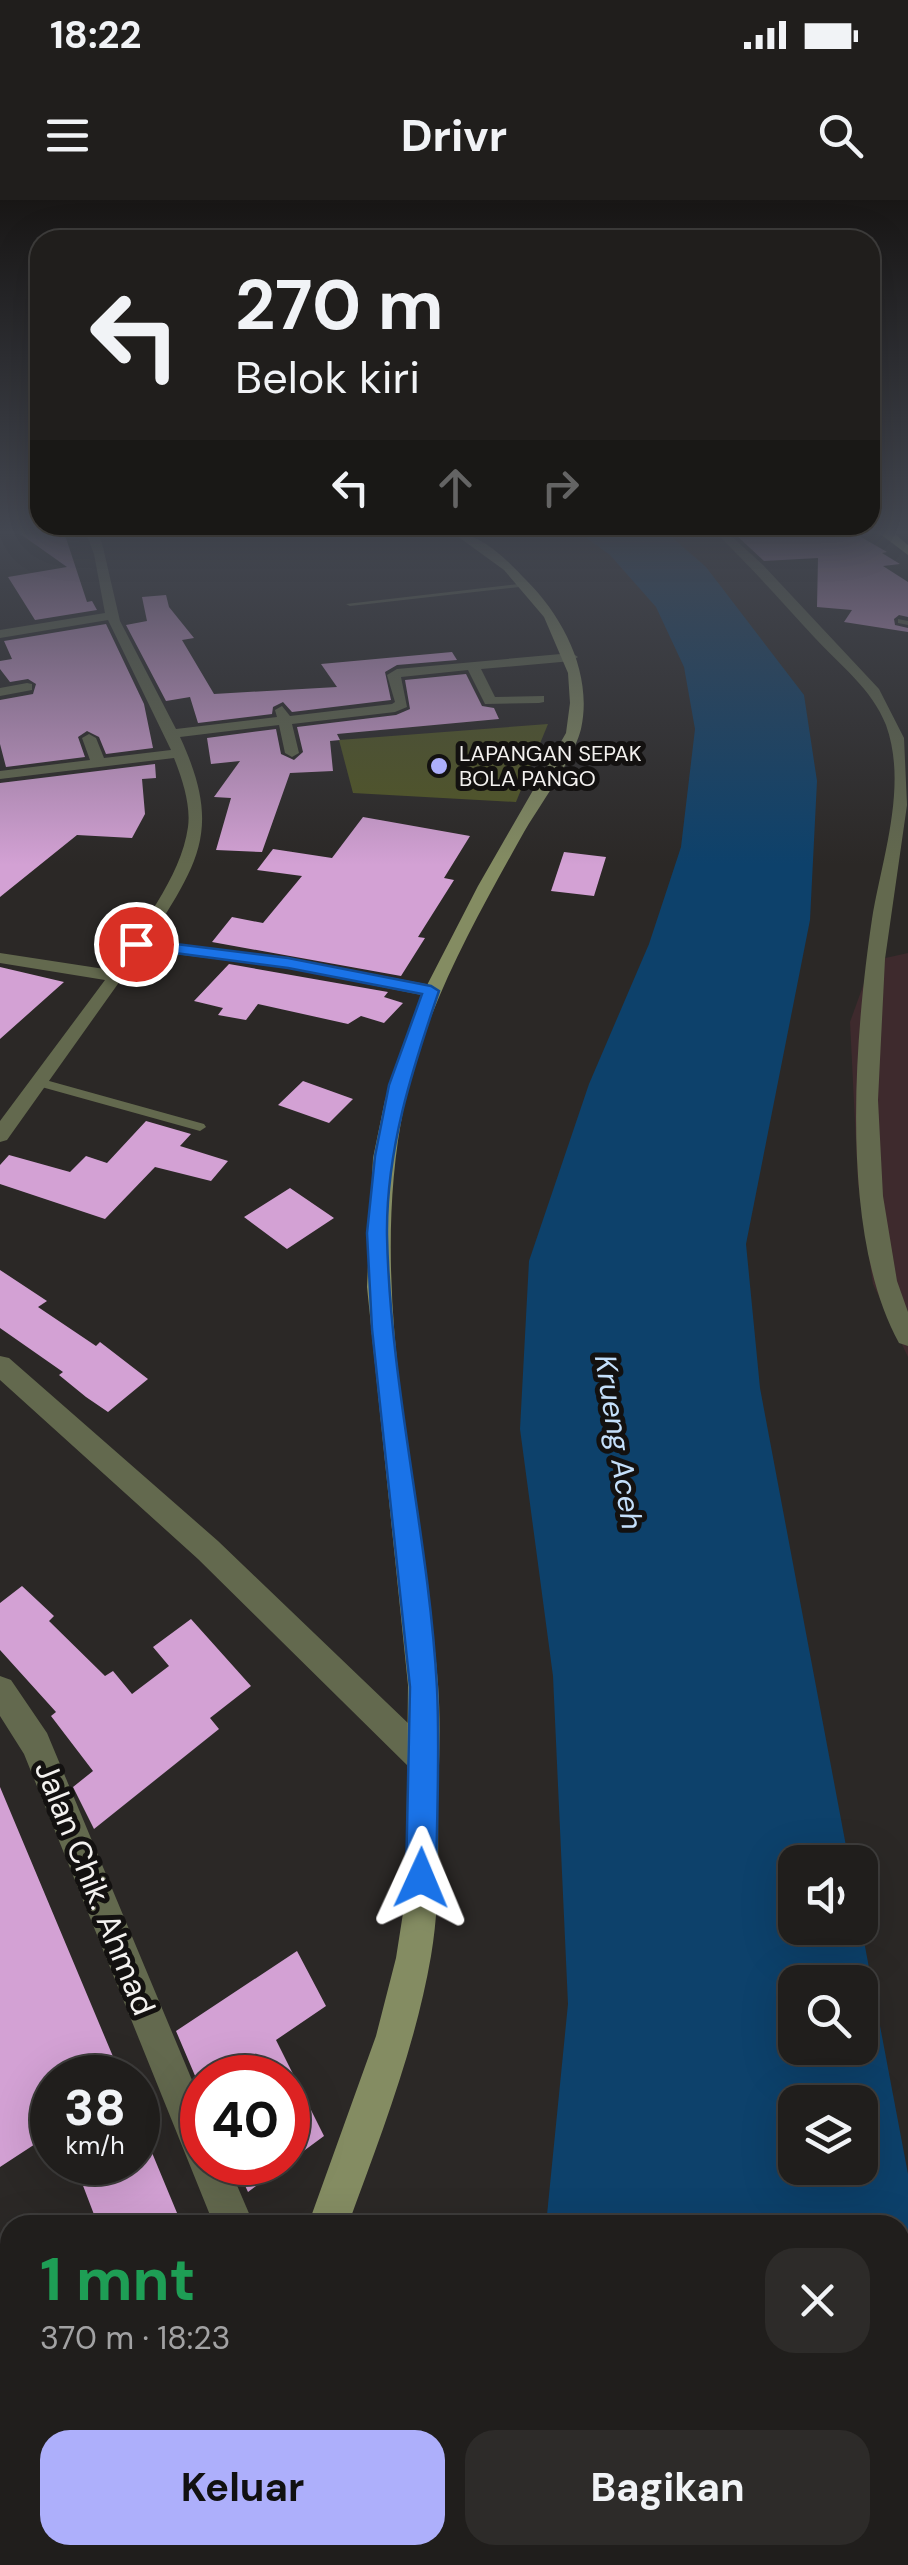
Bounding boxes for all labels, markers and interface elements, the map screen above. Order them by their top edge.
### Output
text: 18:22 [50,10,141,60]
text: Drivr [401,106,507,165]
icon: menu [40,108,95,163]
icon: search [813,108,868,163]
text: 270 m [235,260,444,351]
icon: left [70,270,200,400]
text: Belok kiri [235,348,420,407]
icon: left [323,460,378,515]
icon: ahead [428,460,483,515]
icon: right [533,460,588,515]
place label: LAPANGAN SEPAK BOLA PANGO [459,739,642,793]
marker: LAPANGAN SEPAK BOLA PANGO [428,755,450,777]
pin [94,902,179,987]
icon: arrive [109,917,164,972]
water label: Krueng Aceh [586,1352,652,1532]
street label: Jalan Chik. Ahmad [25,1755,165,2021]
position arrow [369,1826,473,1930]
map controls [778,1845,878,2185]
button: sound [778,1845,878,1945]
button: search [778,1965,878,2065]
speed limit sign: 40 [180,2055,310,2185]
text: 38 [64,2075,126,2141]
button: layers [778,2085,878,2185]
text: km/h [65,2129,125,2162]
text: 1 mnt [40,2240,195,2319]
button: close [765,2248,870,2353]
text: 370 m · 18:23 [40,2317,231,2359]
button: Keluar [40,2430,445,2545]
button: Bagikan [465,2430,870,2545]

